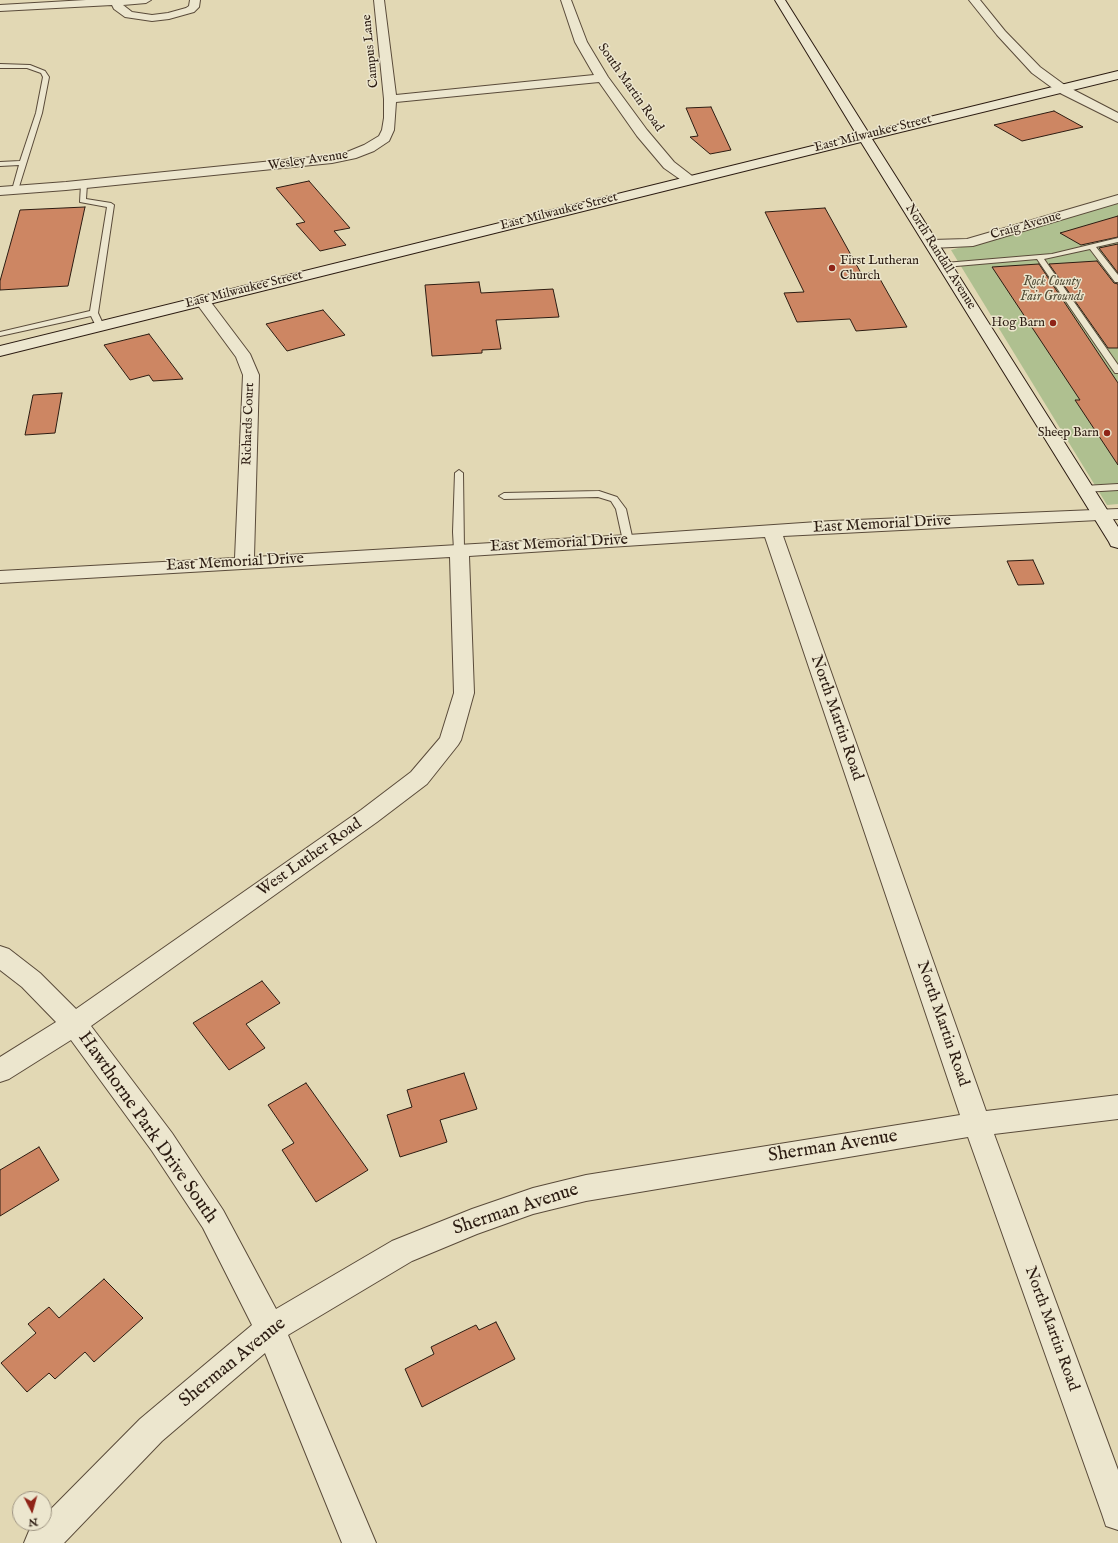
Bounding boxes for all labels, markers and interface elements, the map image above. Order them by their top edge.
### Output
street label: Campus Lane [359,13,383,89]
street label: South Martin Road [594,41,666,135]
street label: East Milwaukee Street [813,112,933,156]
street label: Wesley Avenue [267,148,349,174]
street label: East Milwaukee Street [499,190,619,234]
street label: North Randall Avenue [901,201,979,313]
street label: Craig Avenue [989,208,1063,244]
place label: First Lutheran Church [840,253,919,284]
marker: First Lutheran Church [827,263,837,273]
street label: East Milwaukee Street [184,268,304,312]
park label: Rock County Fair Grounds [1020,274,1084,305]
place label: Hog Barn [991,315,1045,331]
marker: Hog Barn [1048,318,1058,328]
street label: Richards Court [240,382,258,466]
place label: Sheep Barn [1038,425,1099,441]
marker: Sheep Barn [1102,428,1112,438]
street label: East Memorial Drive [813,512,951,538]
street label: East Memorial Drive [490,531,628,557]
street label: East Memorial Drive [166,550,304,576]
street label: North Martin Road [806,653,866,783]
street label: West Luther Road [254,815,366,901]
street label: North Martin Road [912,959,972,1089]
street label: Hawthorne Park Drive South [72,1028,222,1228]
street label: Sherman Avenue [767,1126,899,1168]
street label: Sherman Avenue [450,1179,582,1241]
street label: North Martin Road [1020,1264,1082,1394]
street label: Sherman Avenue [175,1313,291,1413]
north arrow [12,1491,52,1531]
text: N [28,1514,39,1529]

